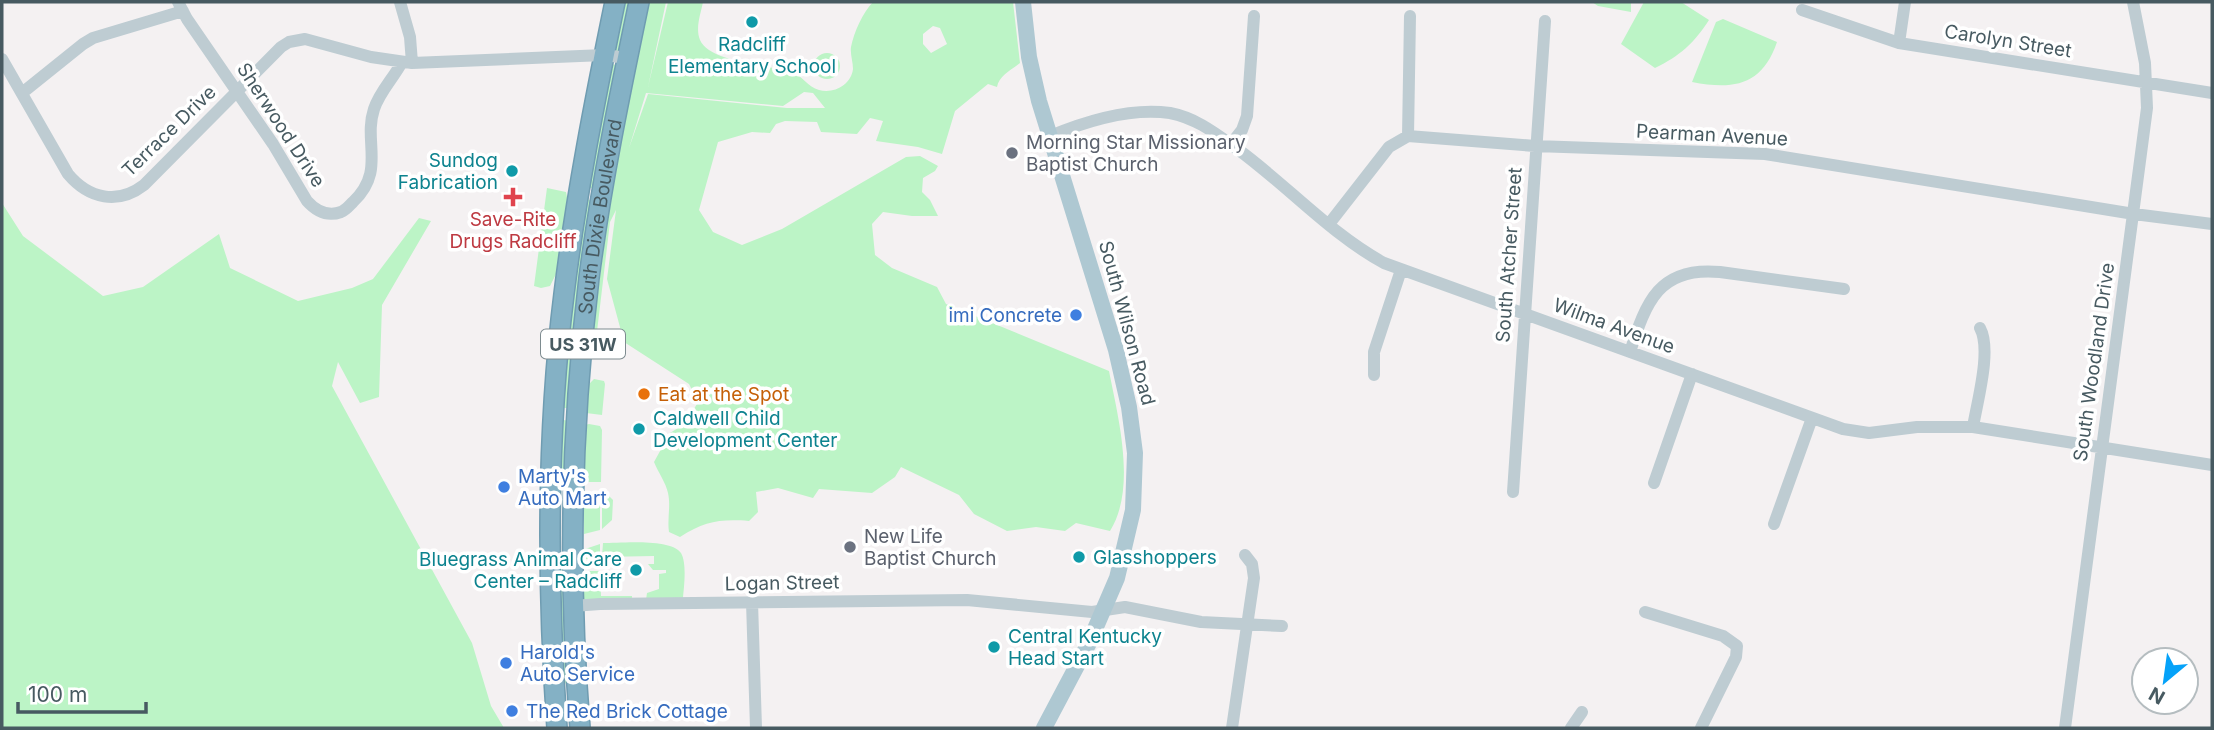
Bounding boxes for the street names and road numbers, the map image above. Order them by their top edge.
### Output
street label: Carolyn Street [1943,20,2073,62]
street label: Sherwood Drive [232,58,330,192]
street label: Terrace Drive [117,81,221,181]
street label: South Dixie Boulevard [573,117,626,316]
street label: Pearman Avenue [1635,120,1789,150]
street label: South Atcher Street [1491,167,1527,343]
street label: South Wilson Road [1094,238,1160,408]
street label: South Woodland Drive [2069,261,2119,463]
street label: Wilma Avenue [1550,293,1678,359]
road number: US 31W [541,330,625,358]
street label: Logan Street [724,571,840,595]

